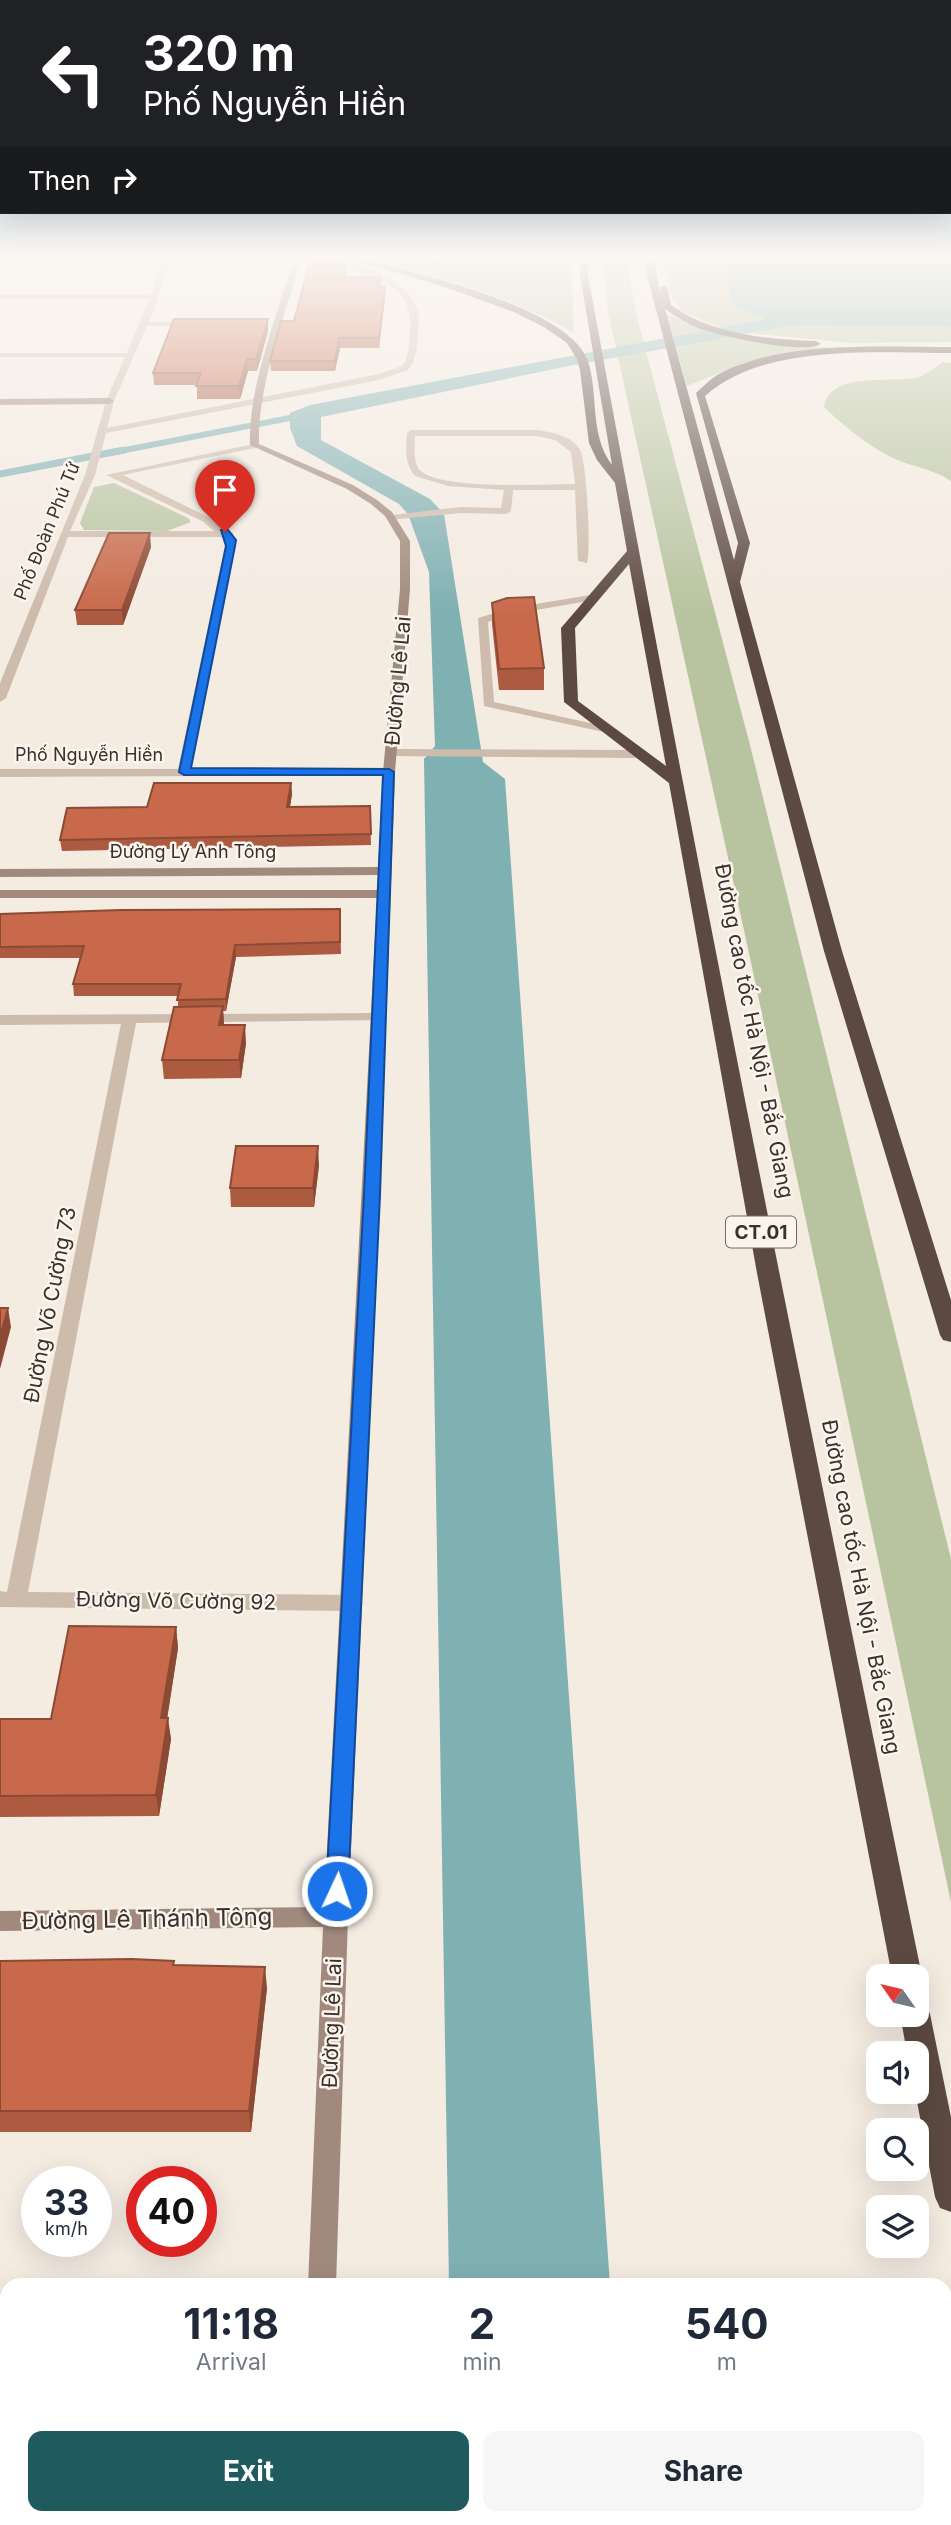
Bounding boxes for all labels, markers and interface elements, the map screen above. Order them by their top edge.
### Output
text: 320 m [143,24,295,83]
icon: left [28,28,119,119]
text: Phố Nguyễn Hiền [143,84,406,123]
icon: right [105,161,143,199]
text: Then [28,165,91,196]
street label: Phố Đoàn Phú Tứ [9,459,84,603]
pin [195,460,255,532]
icon: arrive [206,471,244,509]
street label: Đường Lê Lai [379,615,416,747]
street label: Phố Nguyễn Hiền [15,744,163,765]
street label: Đường Lý Anh Tông [110,841,276,862]
street label: Đường cao tốc Hà Nội - Bắc Giang [710,861,799,1200]
street label: Đường Võ Cường 73 [18,1205,81,1405]
road number: CT.01 [726,1216,796,1248]
street label: Đường cao tốc Hà Nội - Bắc Giang [817,1417,906,1756]
street label: Đường Võ Cường 92 [76,1586,276,1615]
position arrow [300,1854,374,1928]
street label: Đường Lê Thánh Tông [21,1902,273,1935]
street label: Đường Lê Lai [317,1958,346,2088]
north arrow [866,1964,929,2026]
map controls [866,1964,929,2258]
button: sound [866,2041,929,2104]
button: search [866,2118,929,2181]
speed limit sign: 40 [126,2166,217,2257]
text: 33 [44,2181,89,2223]
button: layers [866,2195,929,2258]
text: km/h [45,2218,88,2239]
text: 11:18 [183,2298,279,2349]
text: 2 [469,2298,495,2349]
text: 540 [685,2298,769,2349]
text: Arrival [196,2348,267,2376]
text: min [462,2348,502,2376]
text: m [717,2348,737,2376]
button: Exit [28,2431,469,2511]
button: Share [483,2431,924,2511]

